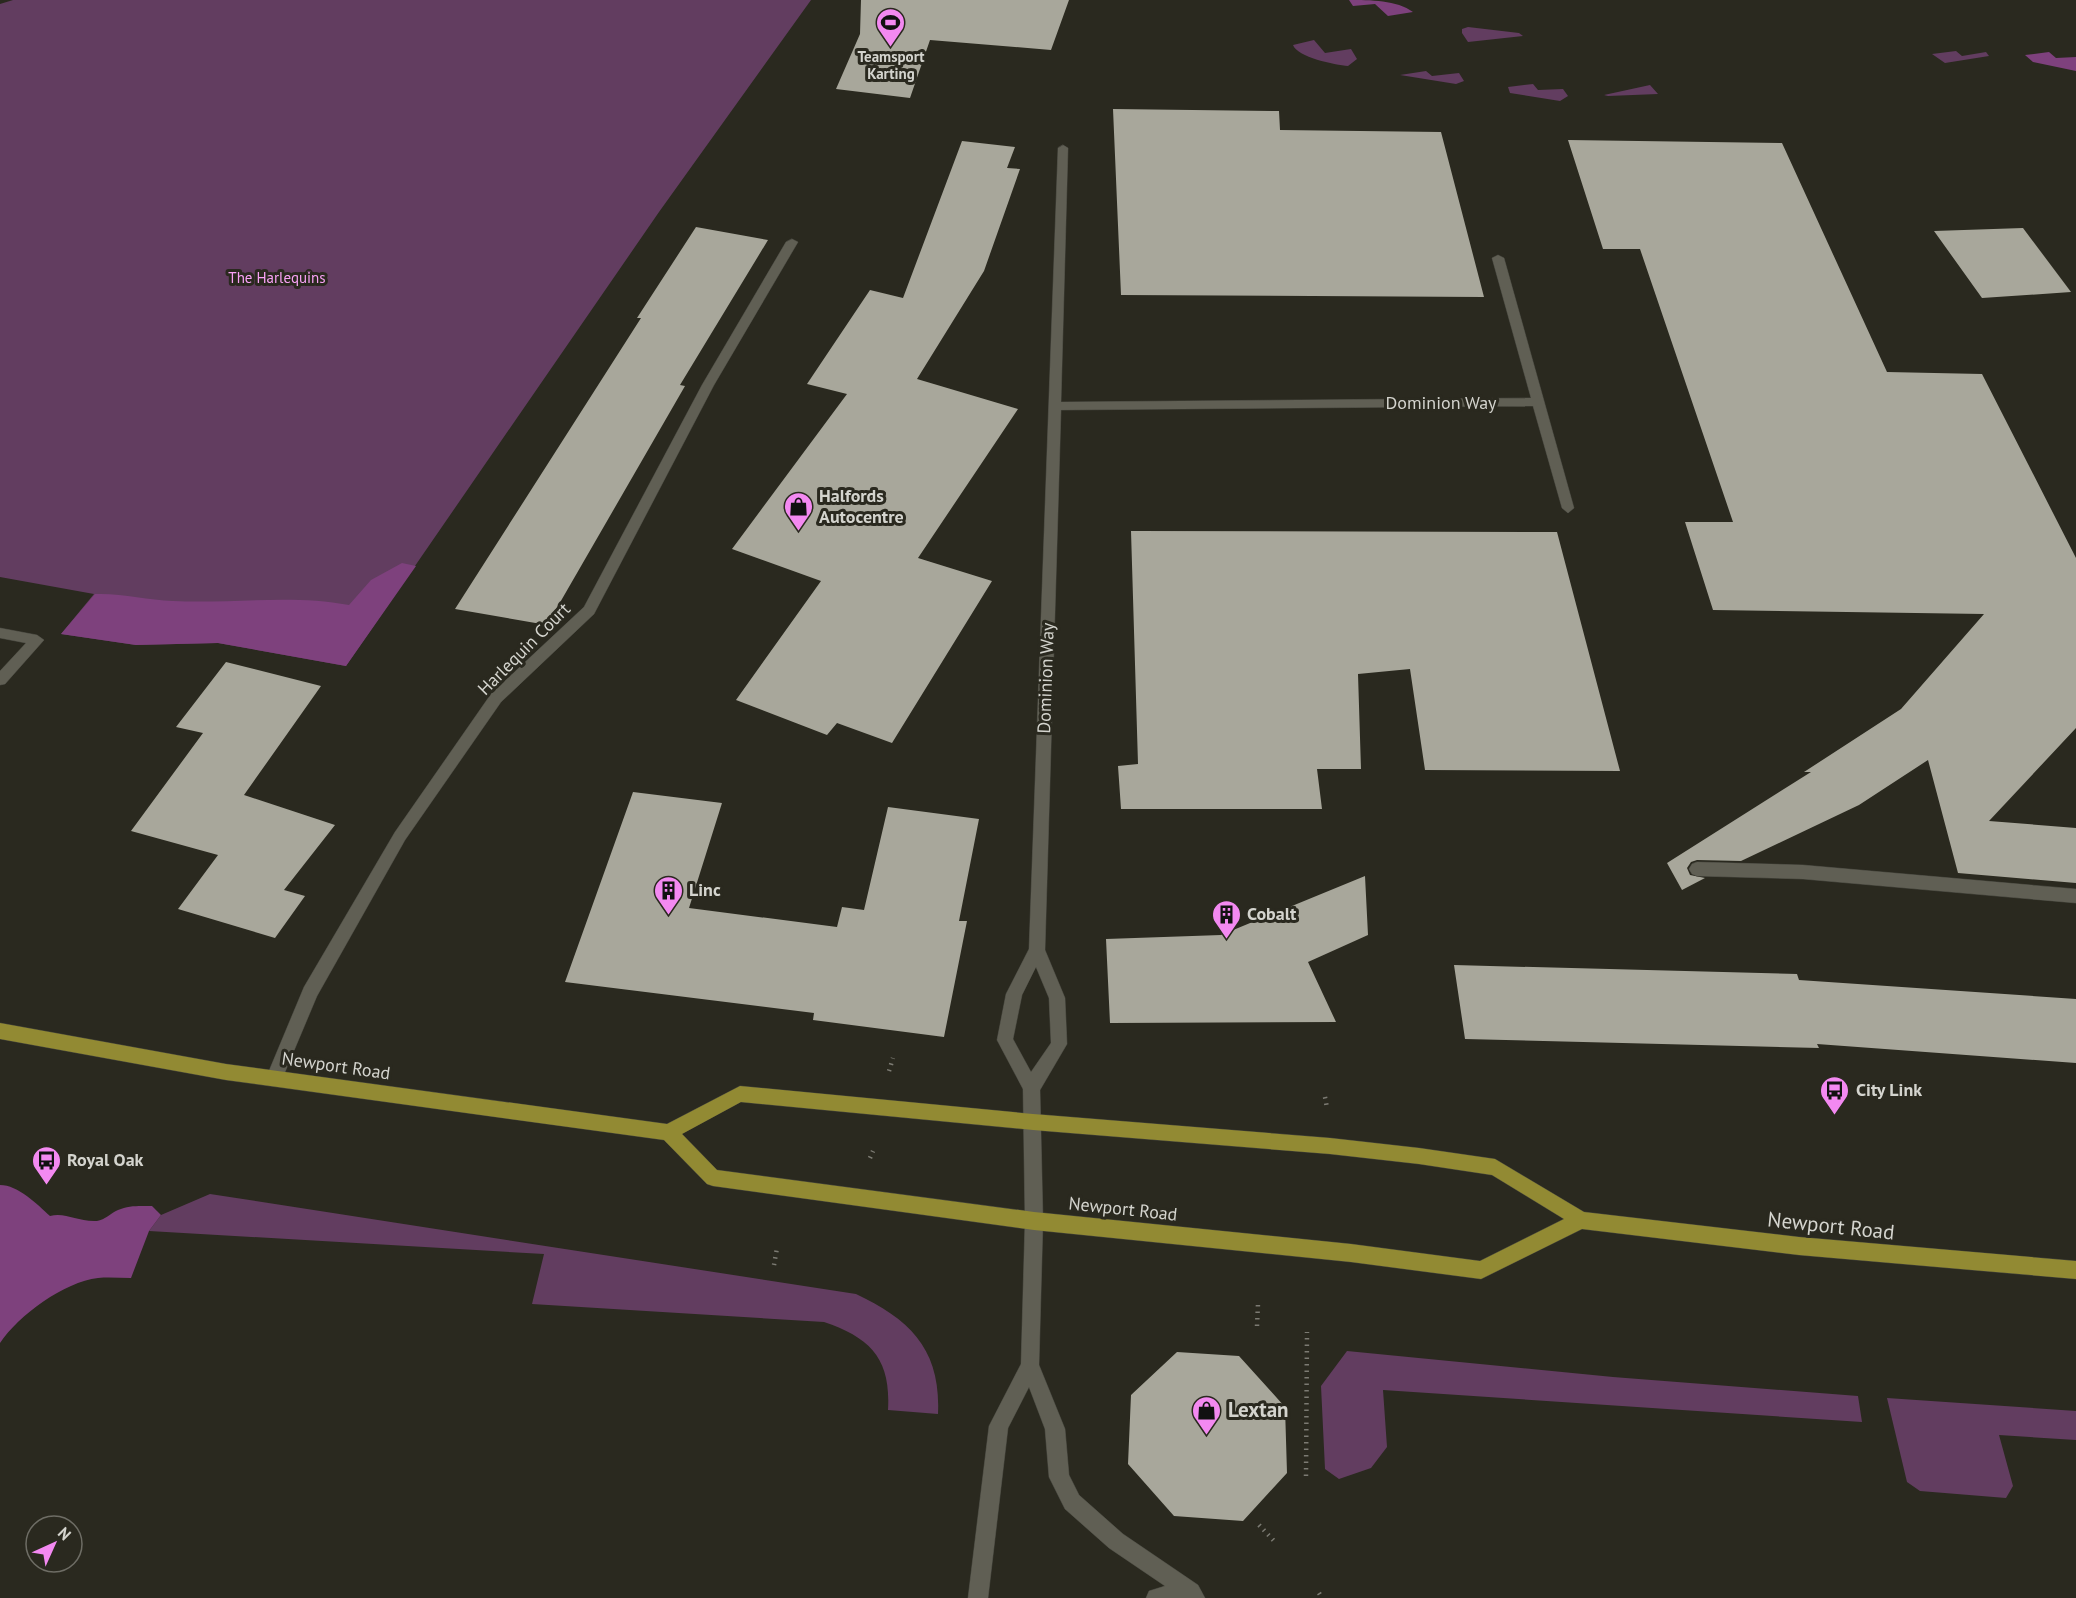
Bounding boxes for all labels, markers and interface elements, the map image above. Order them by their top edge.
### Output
sports icon: Teamsport Karting [875,6,907,48]
place label: Teamsport Karting [857,47,925,83]
park label: The Harlequins [228,268,326,287]
street label: Dominion Way [1386,391,1497,414]
place label: Halfords Autocentre [819,484,904,528]
shop icon: Halfords Autocentre [782,490,814,532]
street label: Harlequin Court [472,597,575,700]
street label: Dominion Way [1032,622,1059,734]
building icon: Linc [652,874,684,916]
place label: Linc [689,878,721,901]
building icon: Cobalt [1210,898,1242,940]
place label: Cobalt [1247,902,1297,925]
street label: Newport Road [280,1047,392,1085]
bus stop icon: City Link [1819,1074,1851,1116]
place label: City Link [1856,1078,1922,1101]
bus stop icon: Royal Oak [30,1144,62,1186]
place label: Royal Oak [67,1148,144,1171]
street label: Newport Road [1067,1191,1179,1226]
street label: Newport Road [1766,1205,1896,1246]
shop icon: Lextan [1191,1394,1223,1436]
place label: Lextan [1228,1396,1289,1423]
north arrow [24,1514,84,1574]
text: N [54,1523,75,1544]

